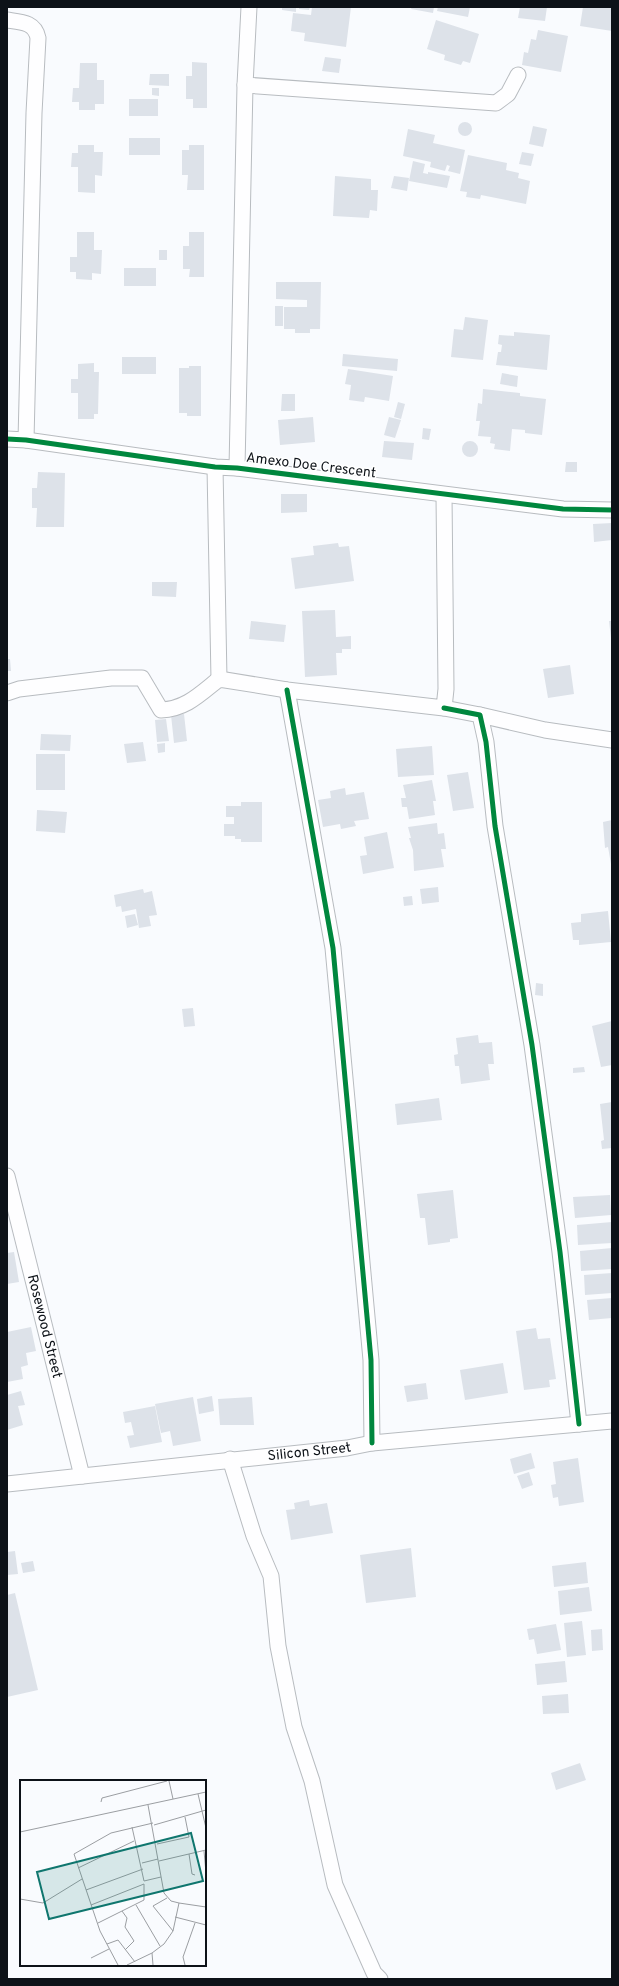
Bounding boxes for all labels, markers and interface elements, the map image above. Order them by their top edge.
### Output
street label: Amexo Doe Crescent [245,450,377,482]
street label: Rosewood Street [23,1273,66,1380]
street label: Silicon Street [267,1439,353,1465]
inset map [20,1780,206,1966]

